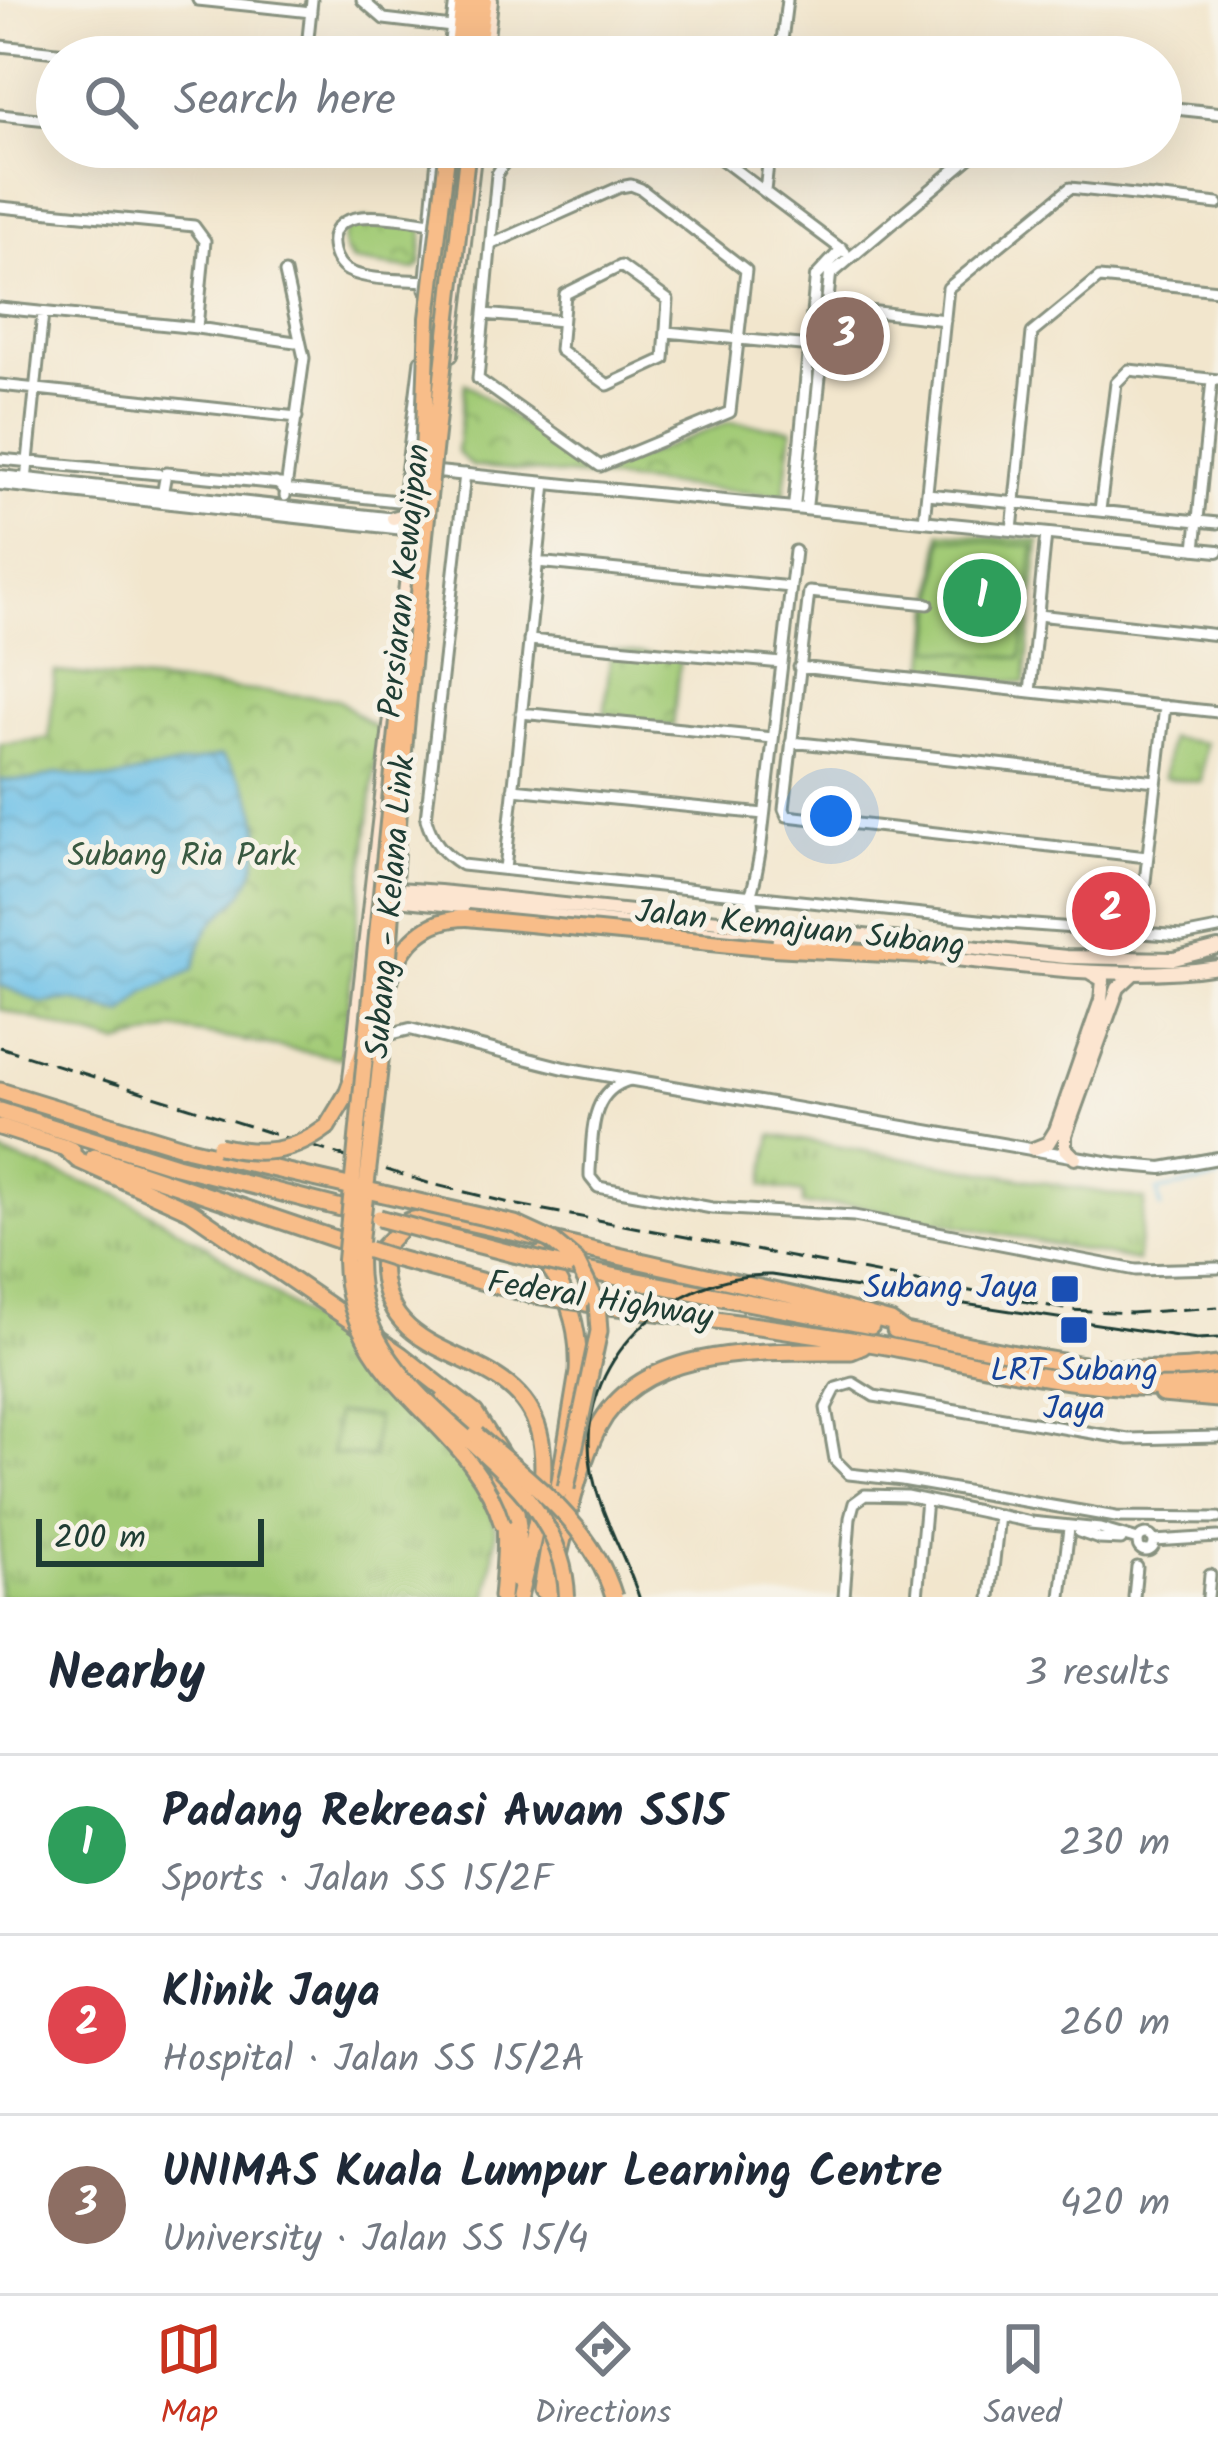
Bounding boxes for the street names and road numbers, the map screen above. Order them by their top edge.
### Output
street label: Persiaran Kewajipan [365,441,447,721]
street label: Subang - Kelana Link [352,753,432,1061]
street label: Jalan Kemajuan Subang [632,886,968,974]
street label: Federal Highway [483,1257,717,1345]

